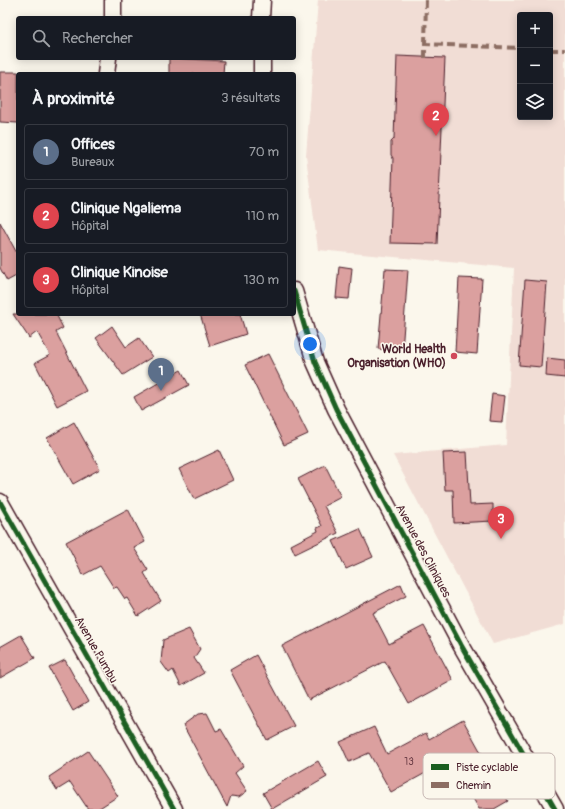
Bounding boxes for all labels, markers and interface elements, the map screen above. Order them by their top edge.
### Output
map controls [517,12,553,120]
button: + [517,12,553,48]
search box [16,16,296,60]
icon: search [30,27,52,49]
text: Rechercher [62,29,133,48]
button: − [517,48,553,84]
button: layers [517,84,553,120]
text: À proximité [32,88,115,109]
text: 3 résultats [221,90,280,106]
pin: 2 [423,103,449,136]
text: Offices [71,135,115,154]
text: 1 [43,144,49,160]
text: 70 m [249,144,279,160]
text: Bureaux [71,154,115,170]
text: Clinique Ngaliema [71,199,181,218]
text: 2 [42,208,50,224]
text: 110 m [246,208,279,224]
text: Hôpital [71,218,109,234]
text: Clinique Kinoise [71,263,168,282]
text: 3 [42,272,50,288]
text: 130 m [243,272,279,288]
text: Hôpital [71,282,109,298]
your location [300,334,320,354]
place label: World Health Organisation (WHO) [347,342,446,371]
marker: World Health Organisation (WHO) [449,351,459,361]
pin: 1 [148,358,174,391]
street label: Avenue des Cliniques [392,502,454,601]
pin: 3 [488,506,514,539]
street label: Avenue Pumbu [71,614,121,686]
legend [423,753,555,799]
house number: 13 [404,756,414,768]
text: Piste cyclable [456,761,519,774]
text: Chemin [456,779,491,792]

